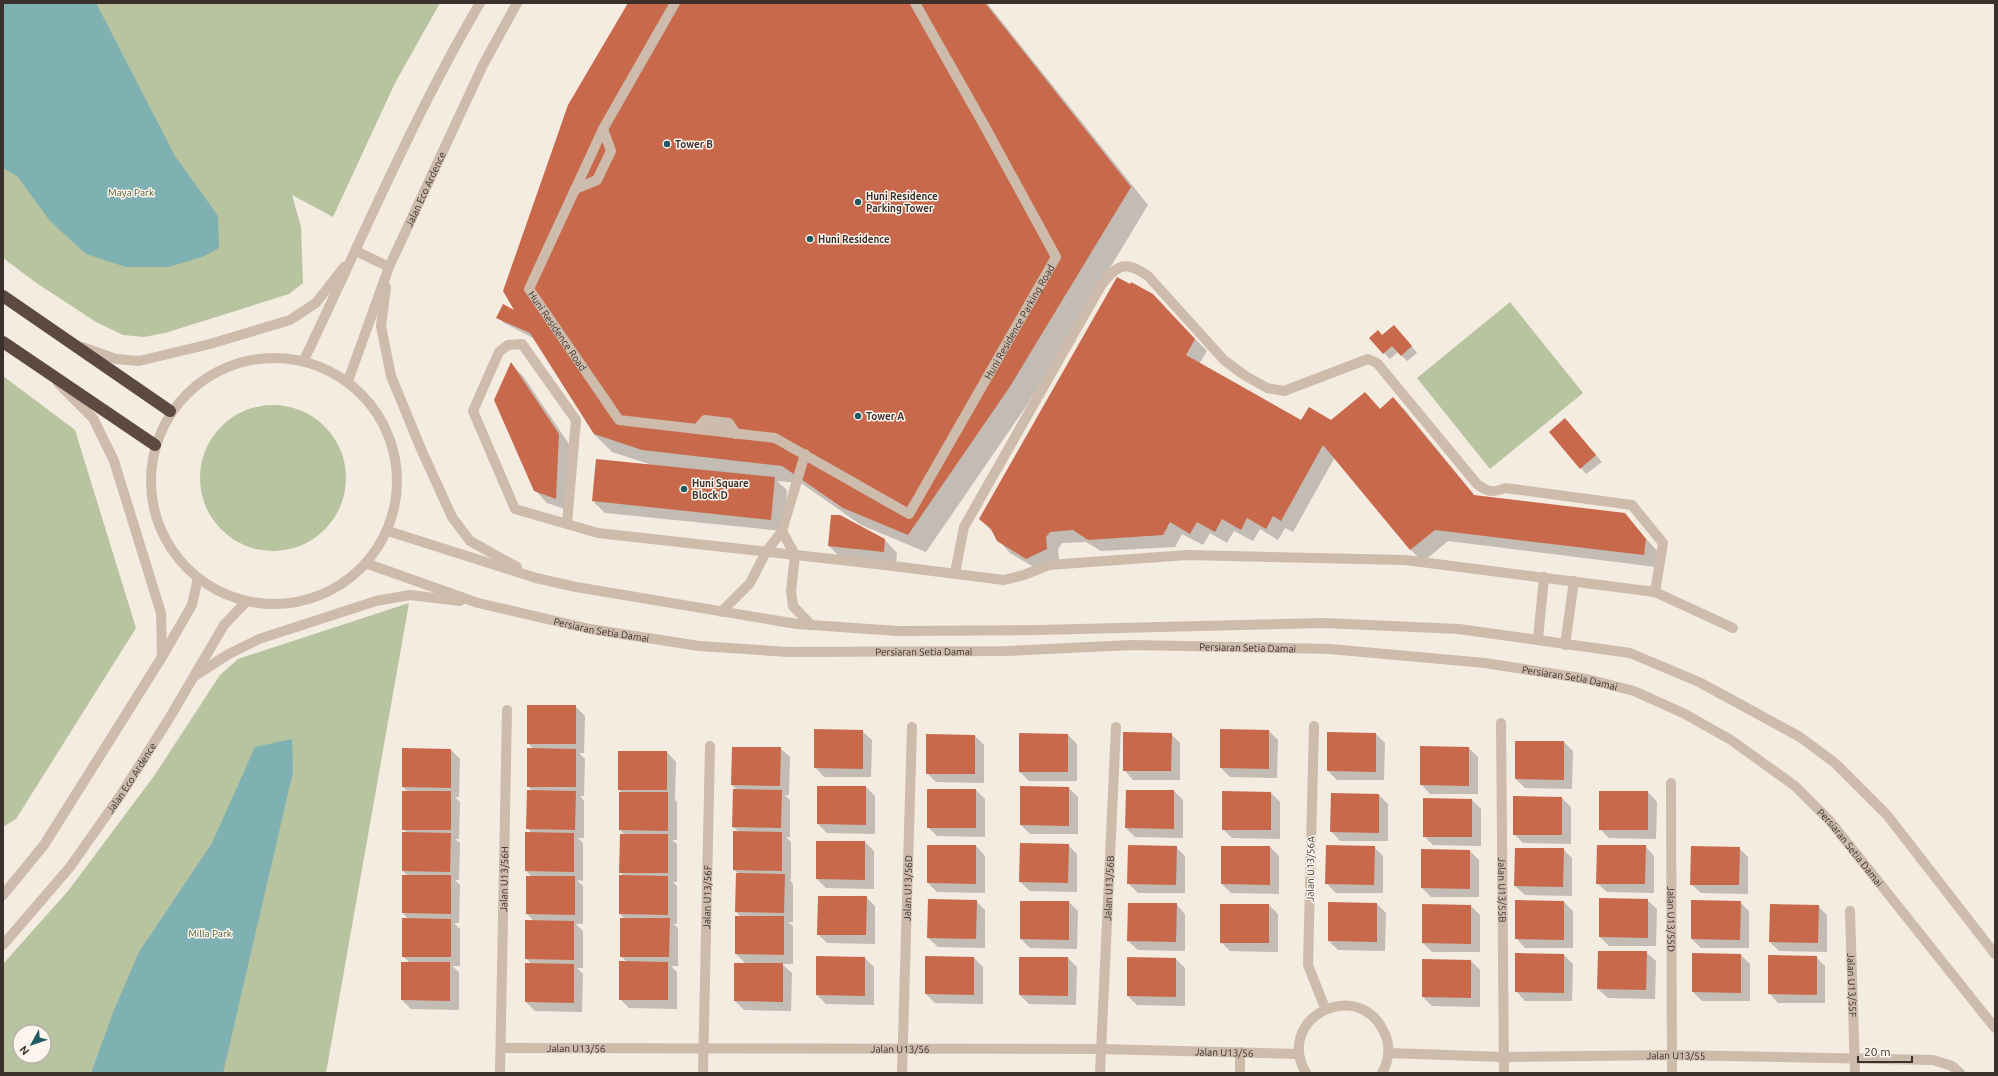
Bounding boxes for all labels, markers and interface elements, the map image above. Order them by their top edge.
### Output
marker: Tower B [662,139,672,149]
place label: Tower B [675,139,713,150]
street label: Jalan Eco Ardence [403,150,448,229]
park label: Maya Park [108,187,154,198]
place label: Huni Residence Parking Tower [866,191,938,214]
marker: Huni Residence Parking Tower [853,197,863,207]
marker: Huni Residence [805,234,815,244]
place label: Huni Residence [818,234,890,245]
street label: Huni Residence Parking Road [982,262,1057,381]
street label: Huni Residence Road [526,289,589,373]
marker: Tower A [853,411,863,421]
place label: Tower A [866,411,904,422]
place label: Huni Square Block D [692,478,749,501]
marker: Huni Square Block D [679,484,689,494]
street label: Persiaran Setia Damai [552,616,650,644]
street label: Persiaran Setia Damai [1199,641,1296,654]
street label: Persiaran Setia Damai [875,646,972,658]
street label: Persiaran Setia Damai [1521,664,1618,693]
street label: Jalan Eco Ardence [105,741,158,815]
street label: Persiaran Setia Damai [1815,807,1885,889]
street label: Jalan U13/56A [1304,836,1317,902]
street label: Jalan U13/56H [498,846,510,912]
street label: Jalan U13/56D [901,855,914,921]
street label: Jalan U13/56B [1102,855,1116,921]
street label: Jalan U13/55B [1496,857,1508,923]
street label: Jalan U13/56F [701,865,713,929]
street label: Jalan U13/55D [1665,886,1677,952]
park label: Milla Park [188,928,232,939]
street label: Jalan U13/55F [1845,953,1858,1017]
north arrow [12,1024,52,1064]
scale bar [1858,1038,1912,1064]
text: N [17,1043,32,1057]
street label: Jalan U13/56 [547,1043,606,1054]
street label: Jalan U13/56 [871,1044,930,1055]
text: 20 m [1864,1045,1891,1058]
street label: Jalan U13/56 [1194,1046,1254,1059]
street label: Jalan U13/55 [1646,1050,1705,1062]

